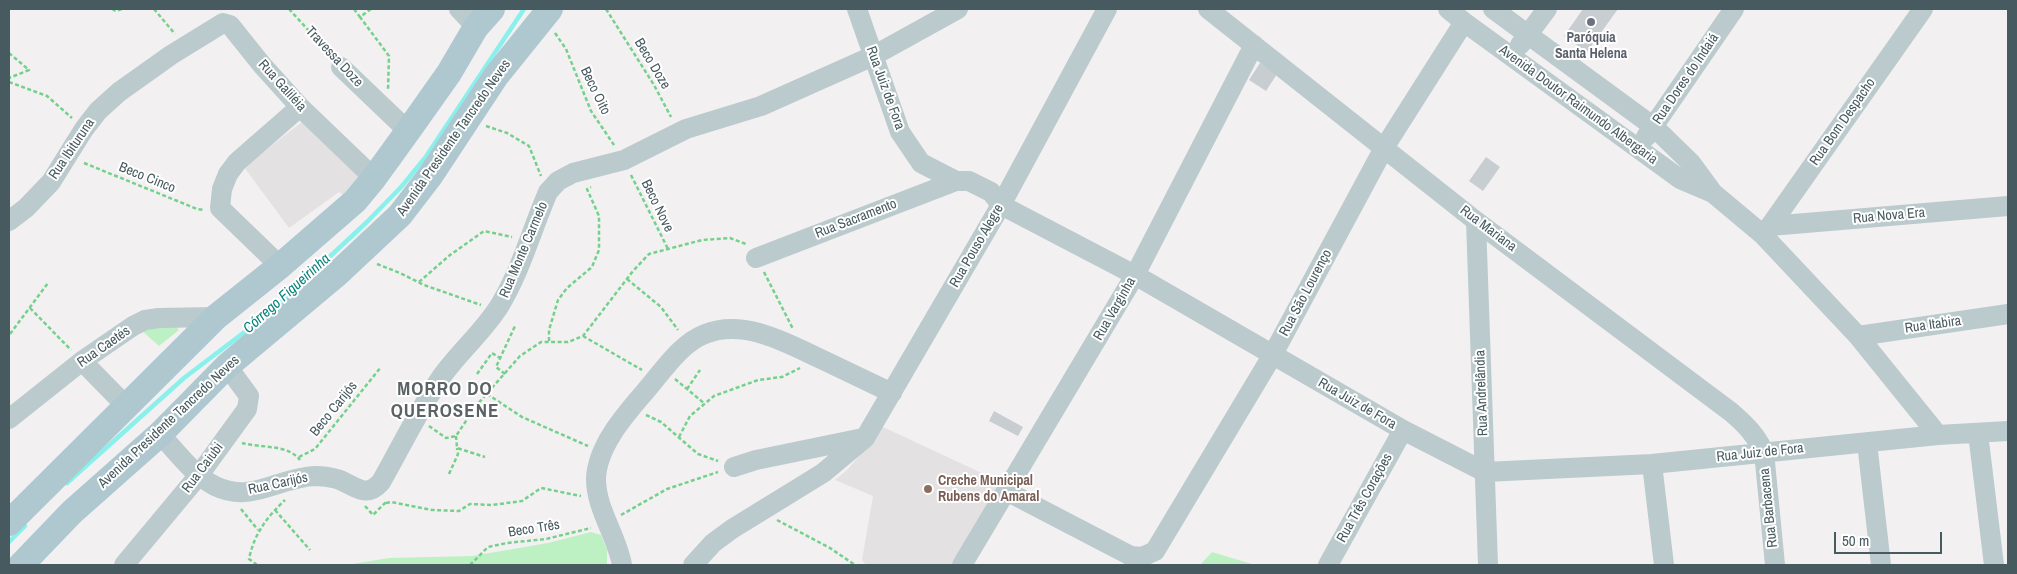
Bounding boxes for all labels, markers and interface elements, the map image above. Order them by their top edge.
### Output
marker: Paróquia Santa Helena [1585,16,1597,28]
street label: Travessa Doze [302,23,366,91]
place label: Paróquia Santa Helena [1555,30,1627,62]
street label: Rua Dores do Indaiá [1649,30,1723,128]
street label: Beco Doze [630,36,674,92]
street label: Avenida Doutor Raimundo Albergaria [1495,42,1661,168]
street label: Rua Juiz de Fora [862,44,908,132]
street label: Rua Galiléia [254,57,310,115]
street label: Avenida Presidente Tancredo Neves [393,57,515,219]
street label: Beco Oito [576,64,614,118]
street label: Rua Bom Despacho [1807,75,1879,169]
street label: Rua Ibituruna [46,115,98,183]
street label: Beco Cinco [116,159,178,197]
street label: Beco Nove [637,177,677,235]
street label: Rua Sacramento [813,196,899,242]
street label: Rua Monte Carmelo [496,199,552,301]
street label: Rua Pouso Alegre [946,201,1008,291]
street label: Rua Mariana [1456,202,1520,256]
street label: Rua Nova Era [1852,204,1926,228]
street label: Rua São Lourenço [1276,247,1336,339]
water label: Córrego Figueirinha [240,250,334,338]
street label: Rua Varginha [1090,274,1140,344]
street label: Rua Itabira [1904,313,1962,337]
street label: Rua Caetés [74,323,134,371]
street label: Rua Andrelândia [1472,350,1492,436]
street label: Avenida Presidente Tancredo Neves [95,352,243,492]
street label: Rua Juiz de Fora [1315,375,1399,433]
street label: Beco Carijós [307,378,361,440]
district label: MORRO DO QUEROSENE [390,379,500,423]
street label: Rua Caiubi [179,440,227,496]
street label: Rua Juiz de Fora [1716,440,1804,466]
street label: Rua Três Corações [1334,451,1396,545]
street label: Rua Barbacena [1756,467,1782,549]
street label: Rua Carijós [247,469,309,499]
place label: Creche Municipal Rubens do Amaral [938,473,1039,506]
marker: Creche Municipal Rubens do Amaral [922,483,934,495]
street label: Beco Três [507,517,561,541]
scale bar [1837,522,1944,554]
text: 50 m [1842,530,1869,551]

